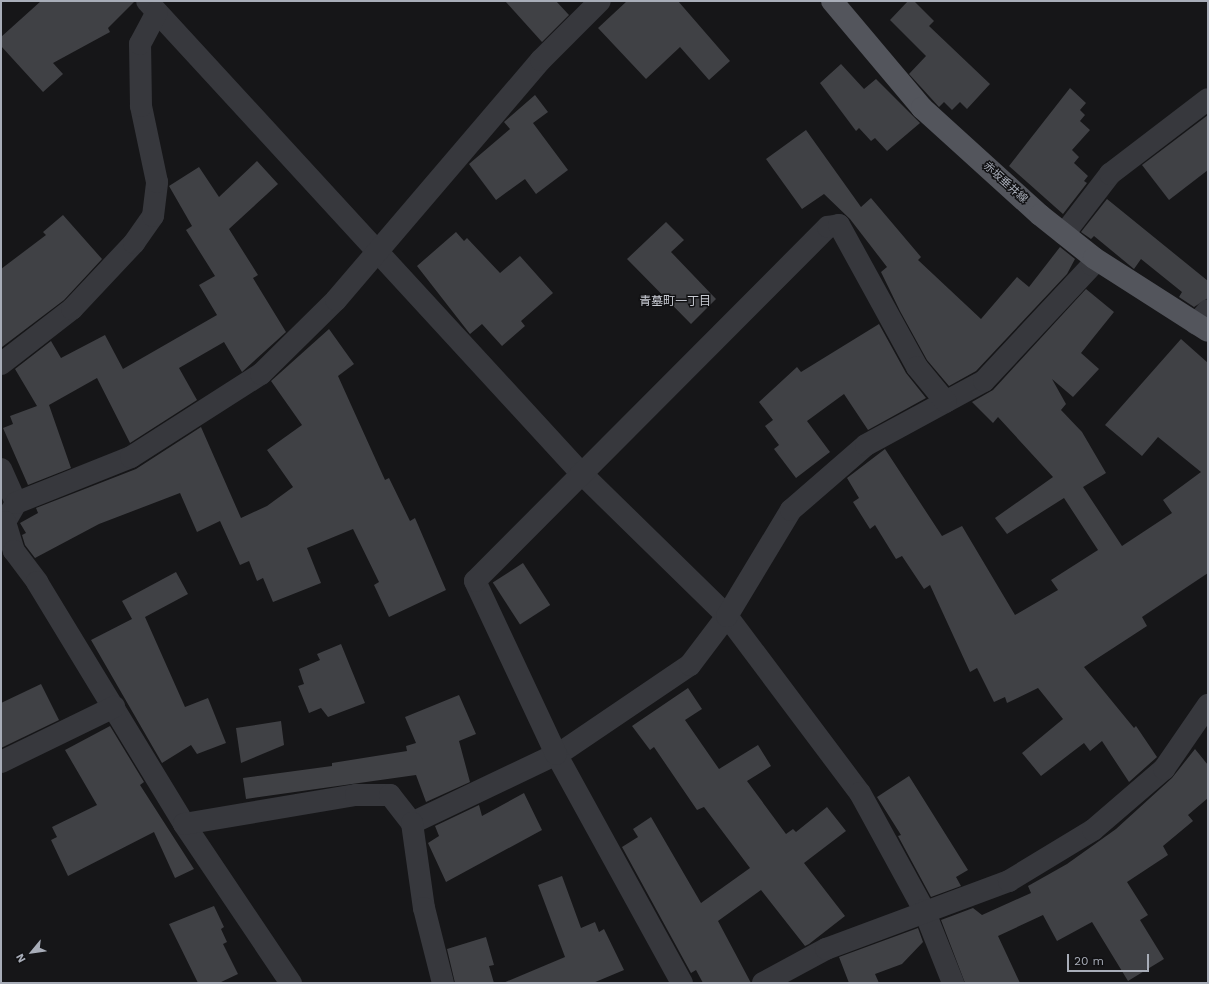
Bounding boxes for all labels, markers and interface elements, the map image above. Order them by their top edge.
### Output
street label: 赤坂垂井線 [980,160,1030,206]
district label: 青墓町一丁目 [639,295,711,309]
north arrow [12,932,52,972]
scale bar [1069,946,1151,972]
text: N [13,951,29,965]
text: 20 m [1074,954,1104,968]

